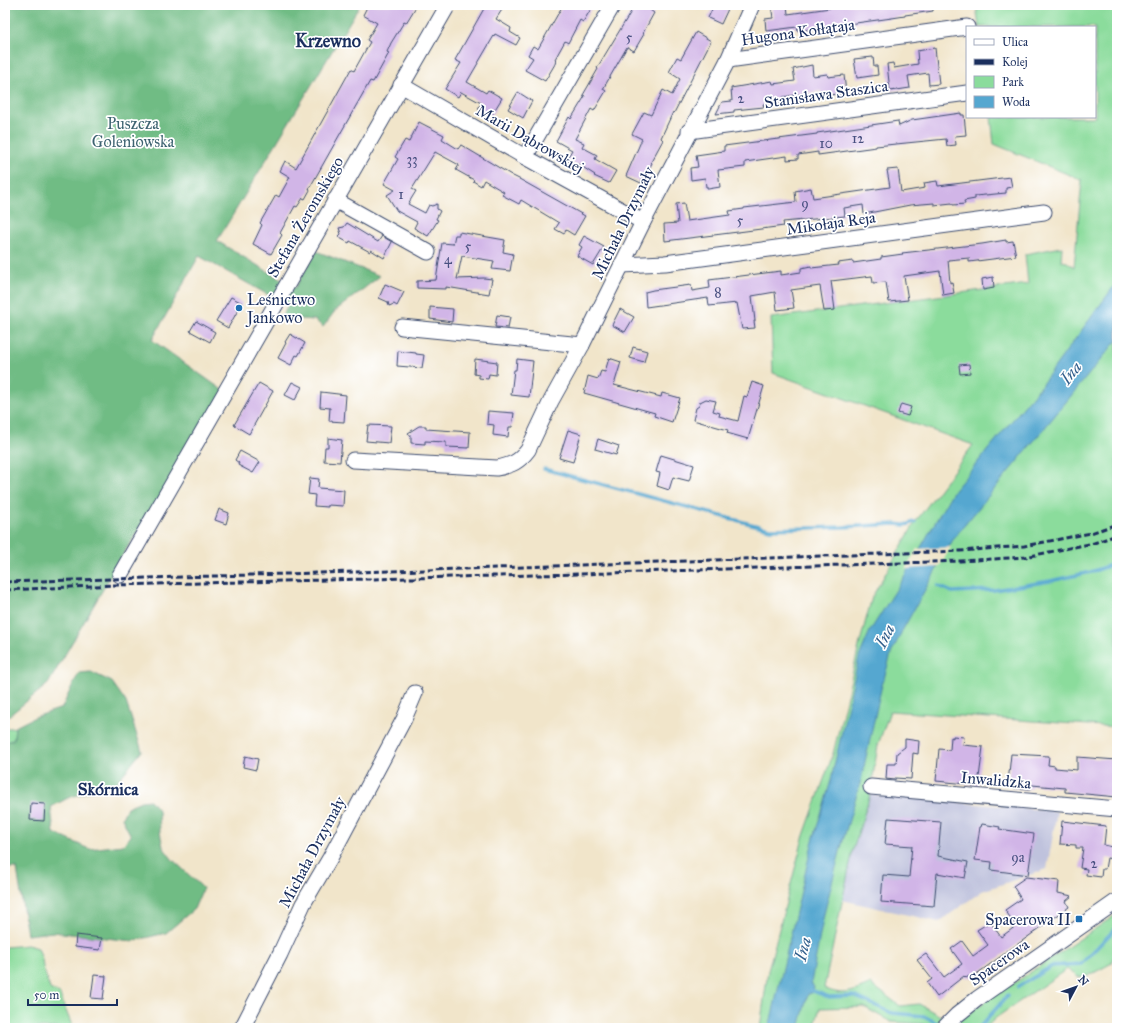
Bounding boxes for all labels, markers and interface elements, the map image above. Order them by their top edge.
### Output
street label: Hugona Kołłątaja [740,15,856,50]
legend [966,26,1096,118]
house number: 5 [626,29,633,46]
district label: Krzewno [295,30,361,52]
text: Ulica [1002,35,1029,49]
text: Kolej [1002,55,1028,69]
text: Park [1002,75,1024,89]
street label: Stanisława Staszica [763,76,889,112]
house number: 2 [738,90,745,107]
text: Woda [1002,95,1031,109]
street label: Marii Dąbrowskiej [473,100,587,178]
park label: Puszcza Goleniowska [92,114,174,151]
house number: 12 [852,130,864,147]
house number: 10 [819,135,833,152]
house number: 33 [406,151,418,168]
street label: Stefana Żeromskiego [262,153,348,281]
street label: Michała Drzymały [587,163,659,282]
house number: 1 [398,186,404,203]
house number: 9 [801,195,809,212]
street label: Mikołaja Reja [785,207,877,239]
house number: 5 [737,212,744,229]
house number: 5 [465,238,472,255]
house number: 4 [444,251,453,268]
house number: 8 [714,284,722,301]
place label: Leśnictwo Jankowo [245,290,315,328]
marker: Leśnictwo Jankowo [234,303,244,313]
water label: Ina [1055,357,1086,389]
water label: Ina [870,621,900,652]
street label: Inwalidzka [960,767,1032,793]
district label: Skórnica [78,779,139,800]
street label: Michała Drzymały [275,793,349,911]
house number: 9a [1011,849,1025,866]
house number: 2 [1091,855,1098,872]
place label: Spacerowa II [985,910,1071,929]
marker: Spacerowa II [1074,914,1084,924]
street label: Spacerowa [965,934,1033,989]
water label: Ina [790,935,816,964]
north arrow [1056,967,1096,1007]
text: N [1075,973,1092,989]
scale bar [28,981,117,1007]
text: 50 m [34,988,59,1002]

